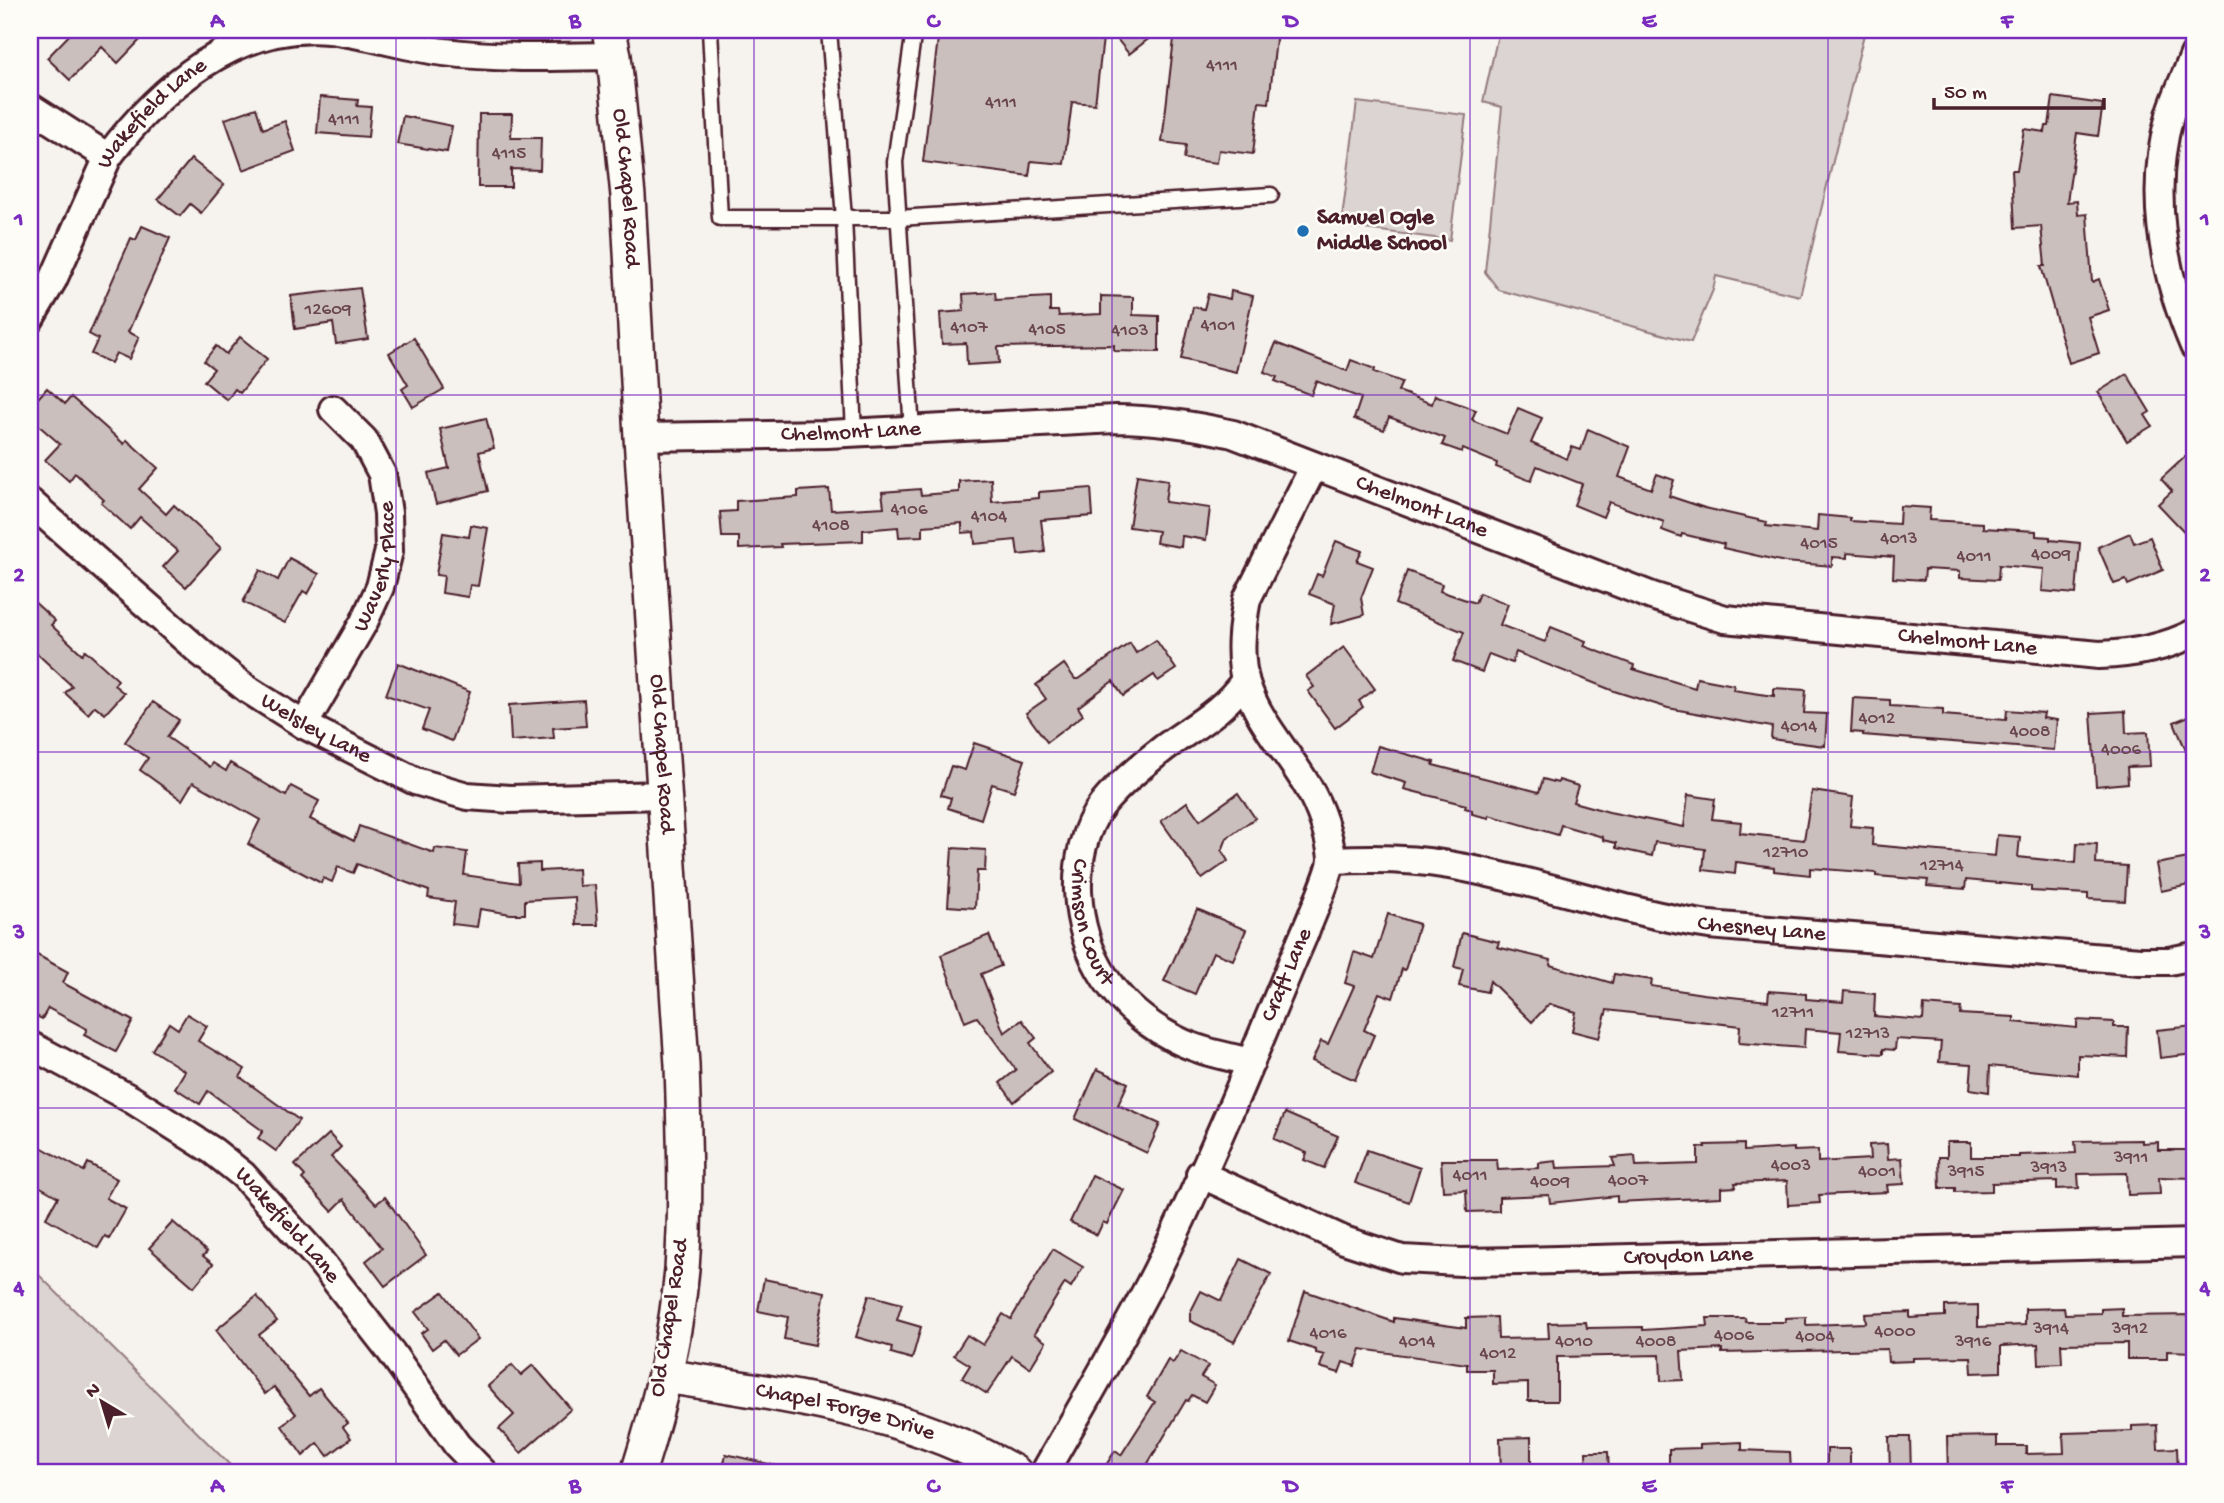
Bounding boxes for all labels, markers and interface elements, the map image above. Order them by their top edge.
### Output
text: A [209,9,225,36]
text: B [568,9,582,36]
text: C [927,9,942,36]
text: D [1282,9,1300,36]
text: E [1642,9,1658,36]
text: F [2000,9,2015,36]
street label: Wakefield Lane [91,51,213,173]
house number: 4111 [1206,55,1238,78]
scale bar [1934,66,2103,110]
text: 50 m [1944,82,1987,107]
house number: 4111 [985,92,1017,115]
street label: Old Chapel Road [606,107,645,270]
house number: 4111 [328,109,360,132]
house number: 4115 [492,143,526,166]
place label: Samuel Ogle Middle School [1317,205,1447,258]
text: 1 [13,207,24,234]
text: 1 [2199,207,2210,234]
marker: Samuel Ogle Middle School [1295,223,1311,239]
house number: 12609 [304,299,352,322]
house number: 4101 [1200,315,1236,338]
house number: 4107 [950,317,989,340]
house number: 4105 [1028,319,1066,342]
house number: 4103 [1111,320,1149,343]
street label: Chelmont Lane [781,416,923,448]
street label: Chelmont Lane [1352,469,1493,545]
street label: Waverly Place [348,498,403,636]
house number: 4106 [890,499,928,522]
house number: 4104 [971,506,1007,529]
house number: 4108 [812,515,850,538]
house number: 4013 [1880,528,1918,551]
house number: 4015 [1800,533,1838,556]
house number: 4009 [2031,544,2072,567]
house number: 4011 [1956,546,1992,569]
text: 2 [13,563,25,590]
text: 2 [2199,563,2211,590]
street label: Chelmont Lane [1897,622,2040,663]
street label: Old Chapel Road [643,673,680,836]
street label: Welsley Lane [255,687,377,771]
house number: 4012 [1859,708,1895,731]
house number: 4014 [1781,716,1817,739]
house number: 4008 [2010,721,2050,744]
house number: 4006 [2101,739,2141,762]
house number: 12710 [1762,842,1809,865]
house number: 12714 [1919,855,1964,878]
street label: Crimson Court [1064,857,1121,993]
street label: Chesney Lane [1695,910,1828,948]
text: 3 [12,920,25,947]
text: 3 [2198,920,2211,947]
street label: Craft Lane [1255,923,1319,1026]
house number: 12711 [1771,1002,1814,1025]
house number: 12713 [1845,1023,1890,1046]
house number: 3911 [2113,1147,2148,1170]
house number: 4003 [1771,1155,1811,1178]
house number: 3913 [2030,1157,2068,1180]
street label: Wakefield Lane [229,1161,347,1290]
house number: 4001 [1858,1161,1896,1184]
house number: 3915 [1946,1161,1985,1184]
house number: 4011 [1452,1165,1488,1188]
house number: 4007 [1608,1170,1649,1193]
house number: 4009 [1530,1171,1571,1194]
street label: Old Chapel Road [644,1236,696,1399]
street label: Croydon Lane [1623,1241,1755,1272]
text: 4 [13,1276,25,1303]
text: 4 [2199,1276,2211,1303]
house number: 3914 [2032,1318,2069,1341]
house number: 3912 [2111,1318,2148,1341]
house number: 4000 [1874,1321,1916,1344]
house number: 4016 [1309,1323,1347,1346]
house number: 4006 [1714,1325,1754,1348]
house number: 4004 [1795,1326,1835,1349]
house number: 4014 [1399,1331,1435,1354]
house number: 4010 [1555,1331,1593,1354]
house number: 4008 [1636,1331,1676,1354]
house number: 3916 [1954,1331,1992,1354]
house number: 4012 [1480,1343,1516,1366]
north arrow [66,1366,136,1436]
street label: Chapel Forge Drive [754,1377,940,1448]
text: N [82,1378,106,1404]
text: A [209,1474,225,1501]
text: B [568,1474,582,1501]
text: C [927,1474,942,1501]
text: D [1282,1474,1300,1501]
text: E [1642,1474,1658,1501]
text: F [2000,1474,2015,1501]

